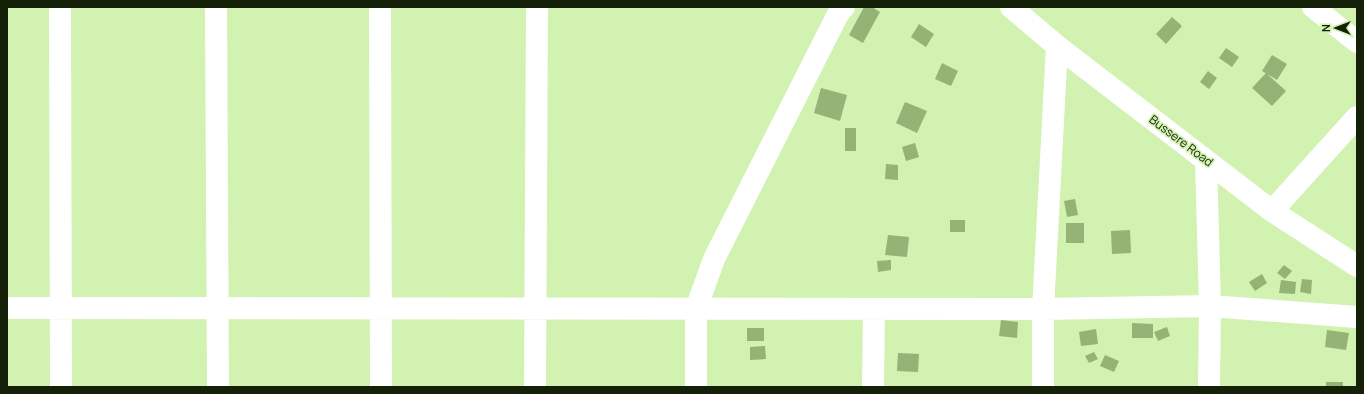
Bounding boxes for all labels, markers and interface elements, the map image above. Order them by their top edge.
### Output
north arrow [1316,8,1356,48]
text: N [1318,24,1333,32]
street label: Bussere Road [1146,111,1217,170]

